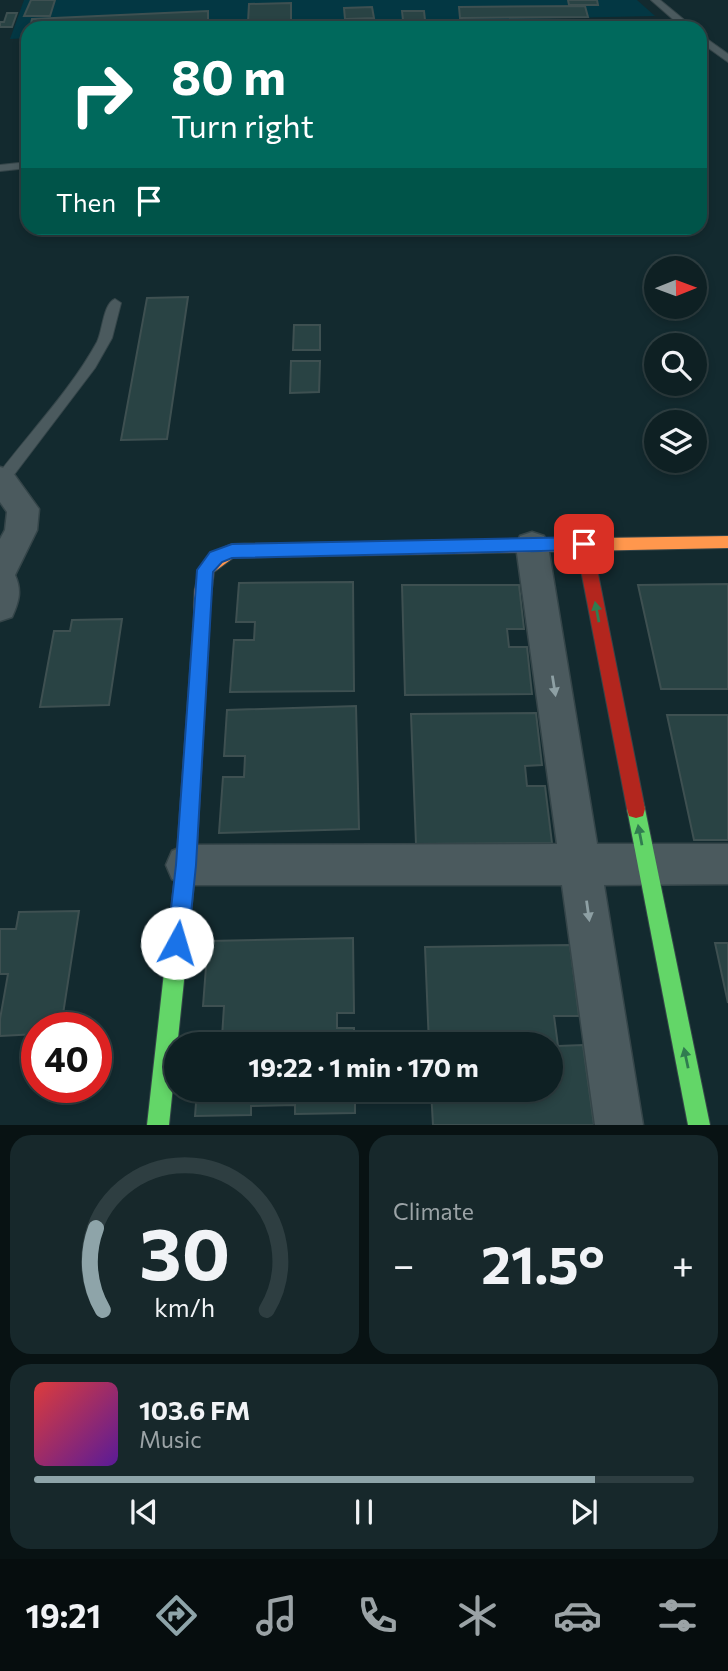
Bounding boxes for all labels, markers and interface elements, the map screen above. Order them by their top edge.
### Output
text: 80 m [171,45,286,105]
icon: right [56,49,147,140]
text: Turn right [171,105,314,145]
icon: arrive [130,182,168,220]
text: Then [56,186,116,217]
north arrow [644,256,707,318]
map controls [644,256,707,473]
button: search [644,333,707,396]
button: layers [644,410,707,473]
pin [554,514,614,574]
icon: arrive [565,525,603,563]
one-way arrow [591,601,602,623]
one-way arrow [549,675,560,697]
one-way arrow [634,824,645,846]
one-way arrow [583,900,594,922]
position arrow [140,906,214,980]
speed limit sign: 40 [21,1012,112,1103]
one-way arrow [680,1047,691,1069]
text: 19:22 · 1 min · 170 m [248,1051,479,1082]
text: Climate [393,1197,474,1225]
text: 30 [139,1207,230,1296]
text: 21.5° [481,1231,605,1295]
text: − [393,1240,415,1287]
text: + [672,1240,694,1287]
text: km/h [154,1292,215,1322]
text: 103.6 FM [139,1394,250,1425]
text: Music [139,1425,202,1453]
icon: previous [125,1493,163,1531]
icon: pause [345,1493,383,1531]
icon: next [565,1493,603,1531]
icon: directions [152,1591,201,1640]
icon: music [252,1591,301,1640]
icon: phone [353,1591,402,1640]
icon: climate [453,1591,502,1640]
icon: car [553,1591,602,1640]
icon: filters [653,1591,702,1640]
text: 19:21 [26,1595,101,1635]

